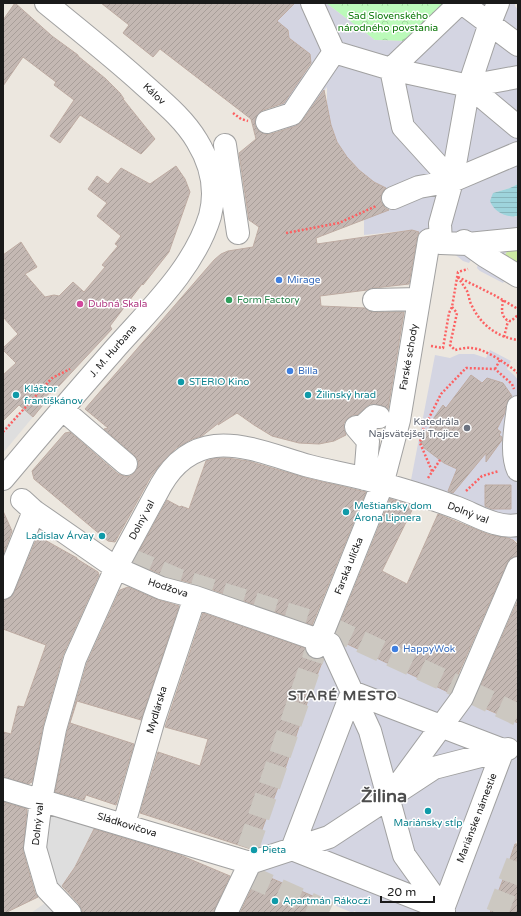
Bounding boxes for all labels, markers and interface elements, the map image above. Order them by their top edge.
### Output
park label: Sad Slovenského národného povstania [338,10,438,34]
street label: Kálov [140,81,168,108]
place label: Mirage [287,274,321,286]
marker: Mirage [274,275,284,285]
place label: Form Factory [237,294,300,306]
marker: Form Factory [224,295,234,305]
place label: Dubná Skala [88,298,147,310]
marker: Dubná Skala [75,299,85,309]
street label: J. M. Hurbana [87,322,139,380]
street label: Farské schody [397,322,421,391]
place label: Billa [298,365,318,377]
marker: Billa [285,366,295,376]
place label: STERIO Kino [189,376,249,388]
marker: STERIO Kino [176,377,186,387]
place label: Kláštor františkánov [24,383,83,407]
place label: Žilinský hrad [316,389,376,401]
marker: Kláštor františkánov [11,390,21,400]
marker: Žilinský hrad [303,390,313,400]
place label: Katedrála Najsvätejšej Trojice [369,416,459,440]
marker: Katedrála Najsvätejšej Trojice [462,423,472,433]
street label: Dolný val [127,498,157,542]
place label: Meštiansky dom Árona Lipnera [354,500,432,524]
street label: Dolný val [446,500,490,526]
marker: Meštiansky dom Árona Lipnera [341,507,351,517]
place label: Ladislav Árvay [26,530,95,542]
marker: Ladislav Árvay [97,531,107,541]
street label: Farská ulička [332,536,366,596]
street label: Hodžova [146,576,190,600]
place label: HappyWok [403,643,456,655]
marker: HappyWok [390,644,400,654]
street label: Mydlárska [144,685,170,735]
district label: STARÉ MESTO [288,687,398,704]
street label: Mariánske námestie [454,771,500,865]
district label: Žilina [361,785,407,807]
street label: Dolný val [30,802,46,846]
marker: Mariánsky stĺp [423,806,433,816]
street label: Sládkovičova [96,810,158,840]
place label: Mariánsky stĺp [394,817,462,829]
place label: Pieta [262,844,286,856]
marker: Pieta [249,845,259,855]
scale bar [381,878,434,904]
text: 20 m [387,885,416,899]
place label: Apartmán Rákoczi [283,895,370,907]
marker: Apartmán Rákoczi [270,896,280,906]

